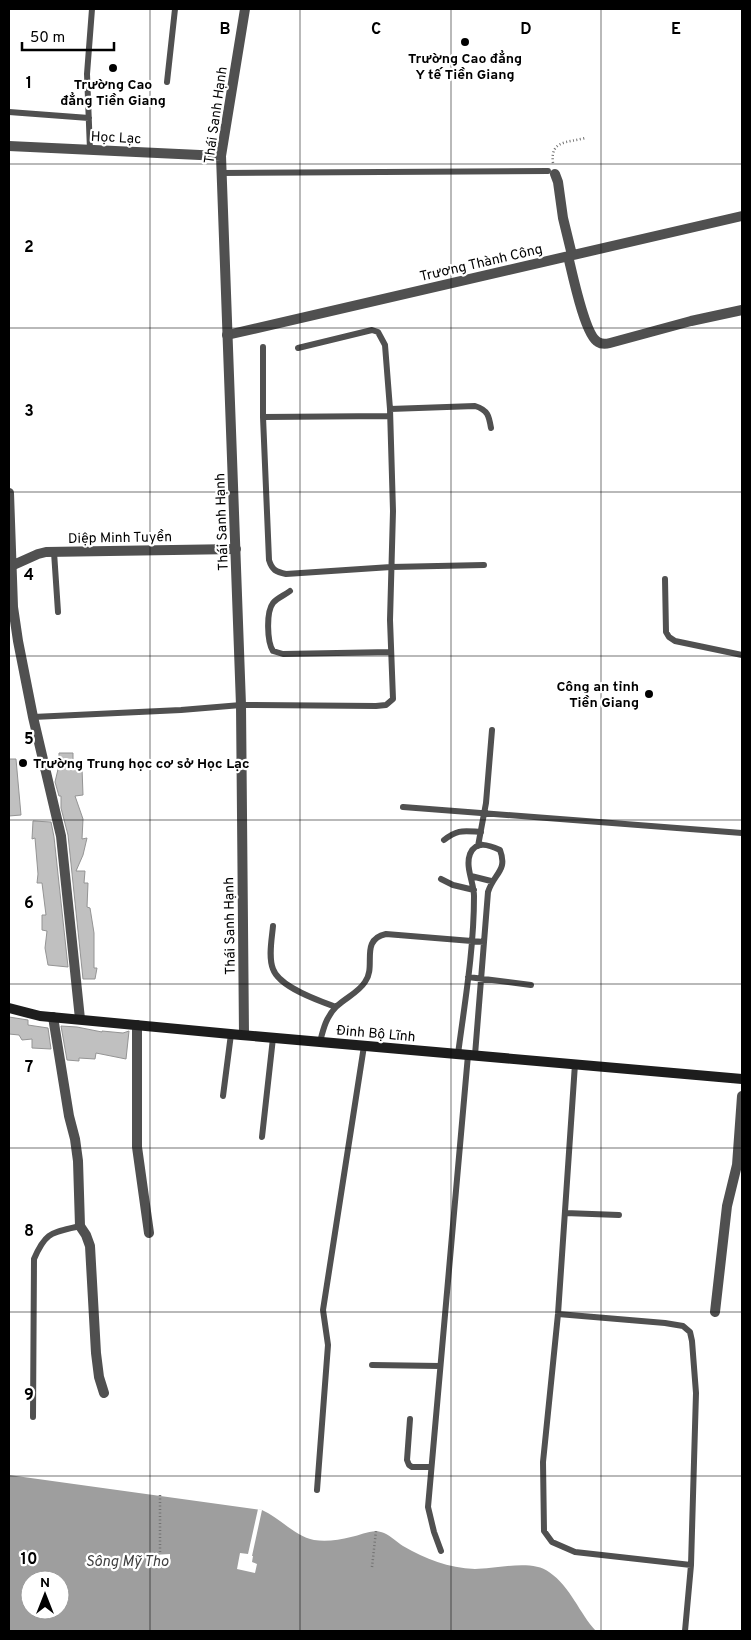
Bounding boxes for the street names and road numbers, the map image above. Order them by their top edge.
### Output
street label: Thái Sanh Hạnh [201,66,232,165]
street label: Học Lạc [90,129,142,148]
street label: Trương Thành Công [418,241,544,286]
street label: Thái Sanh Hạnh [212,473,233,571]
street label: Diệp Minh Tuyền [68,529,172,548]
street label: Thái Sanh Hạnh [221,877,240,975]
street label: Đinh Bộ Lĩnh [335,1023,416,1046]

